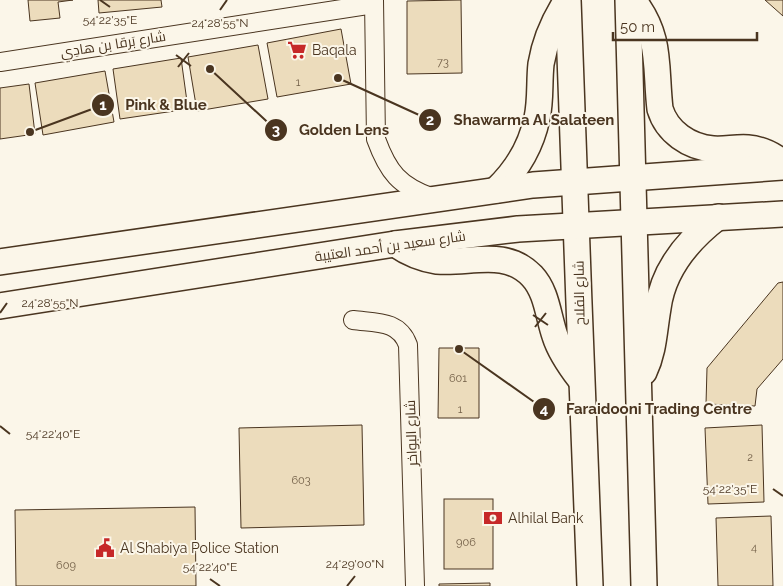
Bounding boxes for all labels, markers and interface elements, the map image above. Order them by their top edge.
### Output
scale bar [613,10,757,42]
text: 54°22'35"E [83,13,137,27]
text: 24°28'55"N [191,16,249,30]
text: 50 m [620,18,655,36]
street label: شارع بَرقا بن هادِي [59,28,167,64]
supermarket icon: Baqala [286,39,308,61]
place label: Baqala [312,42,357,58]
house number: 73 [437,56,449,69]
house number: 1 [296,76,301,89]
callout: Pink & Blue [90,90,217,120]
text: 1 [99,96,107,114]
text: Pink & Blue [125,96,207,114]
callout: Shawarma Al Salateen [418,105,624,135]
text: 2 [426,111,434,129]
text: Shawarma Al Salateen [454,111,614,129]
callout: Golden Lens [264,115,399,145]
text: 3 [272,121,280,139]
text: Golden Lens [299,121,389,139]
street label: شارع سعيد بن أحمد العتيبة [313,226,467,266]
street label: شارع الفلاح [570,260,589,326]
text: 24°28'55"N [21,296,79,310]
house number: 601 [449,372,467,385]
callout: Faraidooni Trading Centre [531,394,762,424]
street label: شارع البواخر [402,400,421,467]
text: 4 [540,400,549,418]
text: Faraidooni Trading Centre [566,400,752,418]
house number: 1 [458,403,463,416]
text: 54°22'40"E [26,427,80,441]
house number: 2 [747,451,753,464]
house number: 603 [291,474,311,487]
text: 54°22'35"E [703,482,757,496]
bank icon: Alhilal Bank [482,507,504,529]
place label: Alhilal Bank [508,510,584,526]
house number: 906 [456,536,476,549]
public building icon: Al Shabiya Police Station [94,537,116,559]
place label: Al Shabiya Police Station [120,540,279,556]
house number: 4 [751,541,757,554]
text: 24°29'00"N [326,557,384,571]
house number: 609 [56,559,76,572]
text: 54°22'40"E [183,560,237,574]

